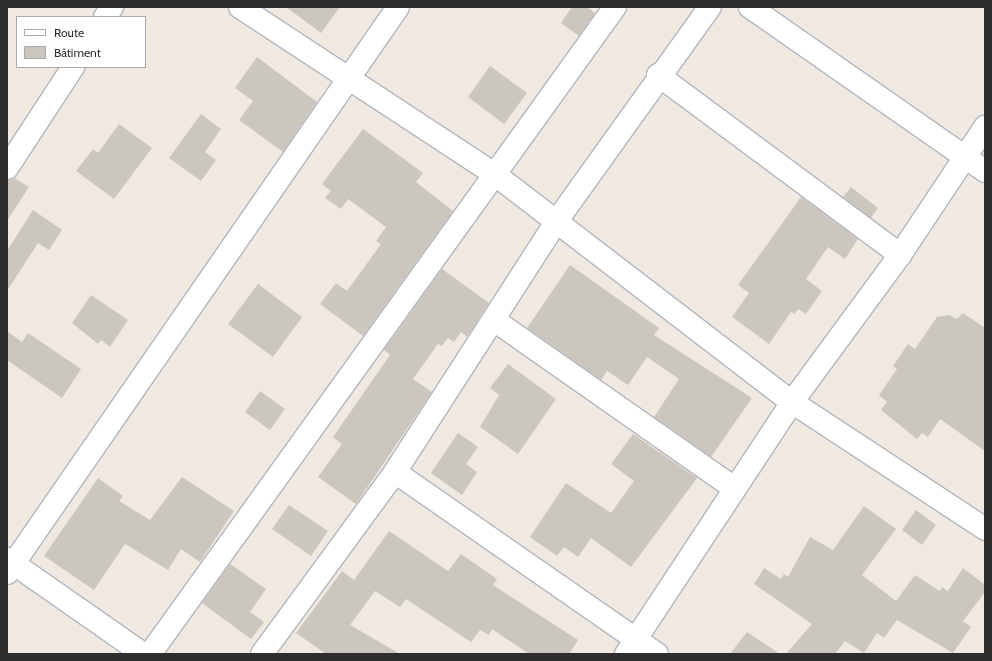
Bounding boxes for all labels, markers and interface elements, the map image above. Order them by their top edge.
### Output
legend [16,16,146,68]
text: Route [54,25,84,40]
text: Bâtiment [54,45,101,60]

